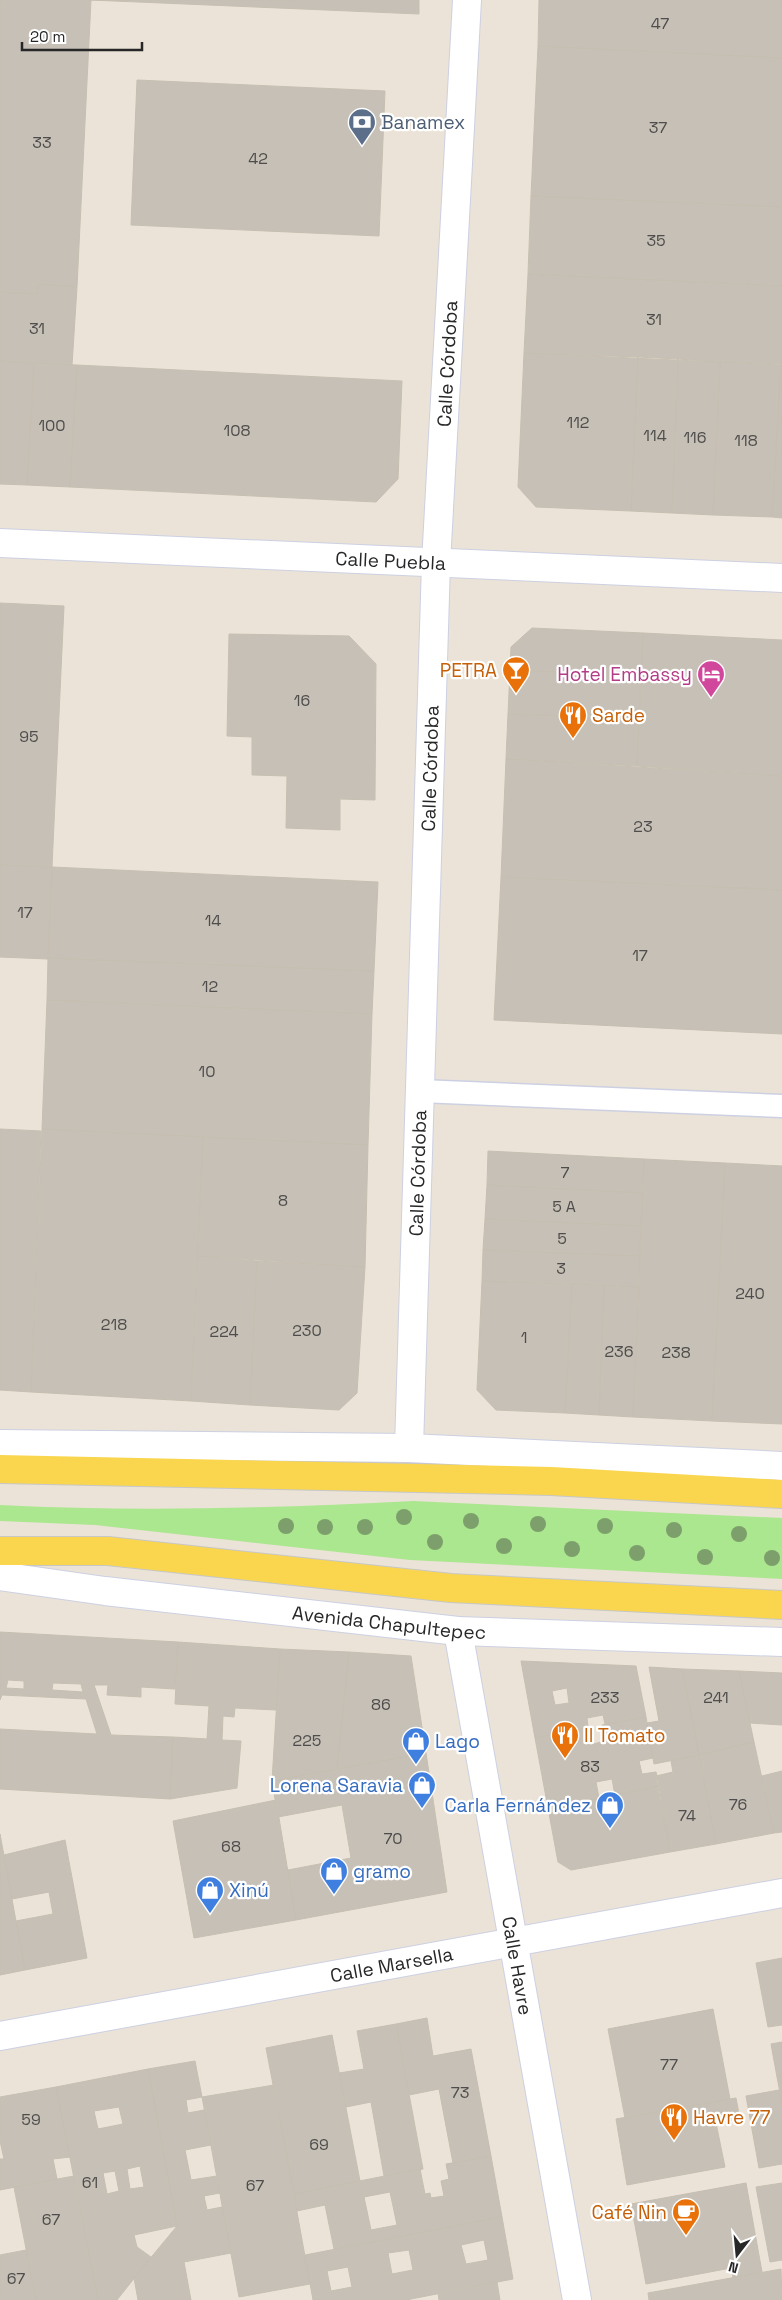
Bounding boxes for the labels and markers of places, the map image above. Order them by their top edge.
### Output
bank icon: Banamex [347,107,377,146]
place label: Banamex [381,110,465,135]
bar icon: PETRA [501,655,531,694]
place label: PETRA [440,658,497,683]
hotel icon: Hotel Embassy [696,659,726,698]
place label: Hotel Embassy [557,662,692,687]
restaurant icon: Sarde [558,700,588,739]
place label: Sarde [592,703,645,728]
restaurant icon: Il Tomato [550,1720,580,1759]
place label: Il Tomato [584,1723,666,1748]
shop icon: Lago [401,1726,431,1765]
place label: Lago [435,1729,480,1754]
shop icon: Lorena Saravia [407,1770,437,1809]
place label: Lorena Saravia [270,1773,403,1798]
shop icon: Carla Fernández [595,1790,625,1829]
place label: Carla Fernández [444,1793,591,1818]
shop icon: gramo [319,1856,349,1895]
place label: gramo [353,1859,411,1884]
shop icon: Xinú [195,1875,225,1914]
place label: Xinú [229,1878,269,1903]
restaurant icon: Havre 77 [659,2102,689,2141]
place label: Havre 77 [693,2105,771,2130]
cafe icon: Café Nin [671,2197,701,2236]
place label: Café Nin [591,2200,667,2225]

